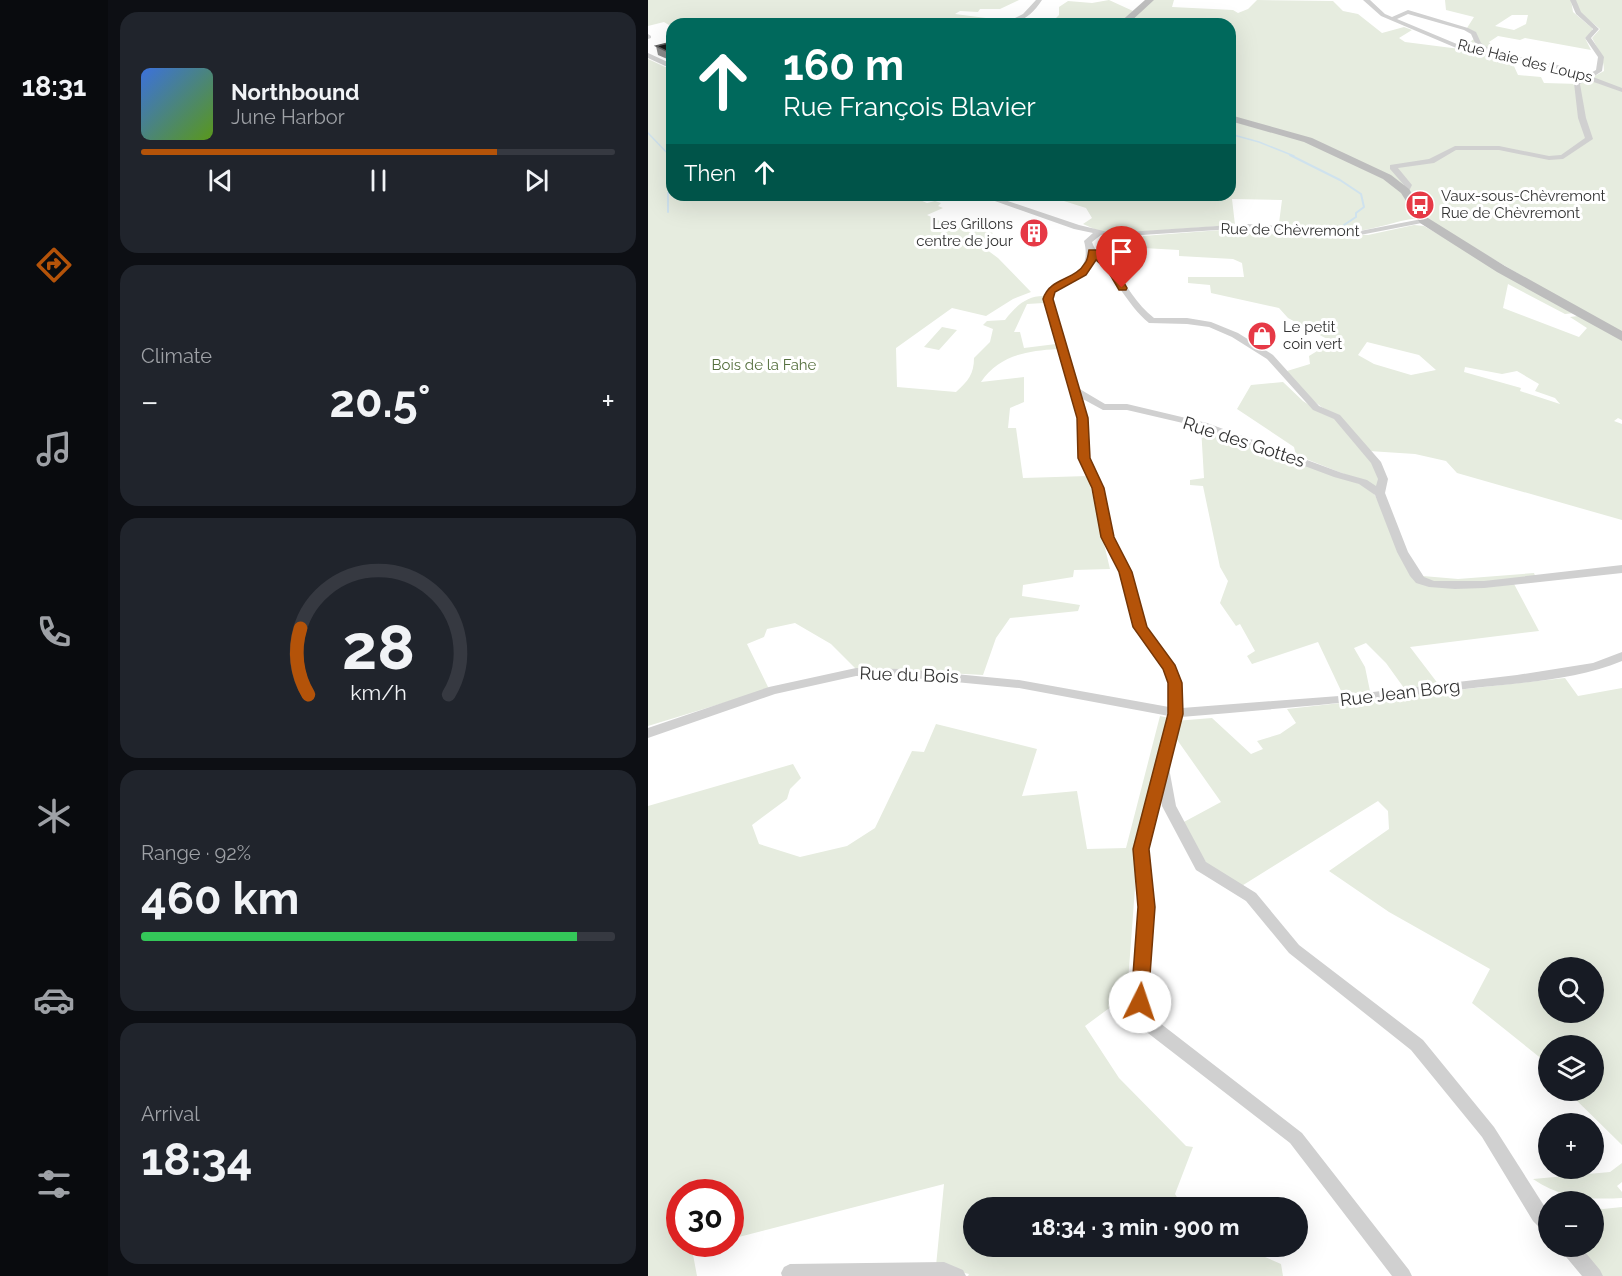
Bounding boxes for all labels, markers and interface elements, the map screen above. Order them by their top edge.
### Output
street label: Rue Haie des Loups [1456,36,1594,86]
text: 160 m [783,41,904,90]
icon: ahead [684,42,762,120]
text: 18:31 [22,71,86,102]
text: Northbound [231,79,360,105]
text: Rue François Blavier [783,91,1036,122]
text: June Harbor [231,105,345,129]
icon: ahead [748,156,781,189]
text: Then [684,160,736,186]
icon: previous [204,164,237,197]
icon: pause [362,164,395,197]
icon: next [520,164,553,197]
place label: Vaux-sous-Chèvremont Rue de Chèvremont [1441,187,1606,222]
bus stop icon: Vaux-sous-Chèvremont Rue de Chèvremont [1404,189,1436,221]
place label: Les Grillons centre de jour [916,215,1014,250]
building icon: Les Grillons centre de jour [1018,217,1050,249]
street label: Rue de Chèvremont [1220,220,1360,240]
pin [1096,226,1147,288]
icon: arrive [1105,235,1138,268]
icon: directions [33,244,75,286]
place label: Le petit coin vert [1283,318,1342,353]
shop icon: Le petit coin vert [1246,320,1278,352]
text: Climate [141,344,212,368]
park label: Bois de la Fahe [712,356,817,374]
text: 20.5° [330,375,430,428]
text: − [141,382,159,421]
text: + [601,382,615,421]
street label: Rue des Gottes [1180,412,1308,471]
icon: music [33,428,75,470]
text: 28 [342,610,414,684]
icon: phone [33,611,75,653]
street label: Rue du Bois [859,662,959,687]
street label: Rue Jean Borg [1339,675,1461,710]
text: km/h [350,680,406,705]
icon: climate [33,795,75,837]
text: Range · 92% [141,841,251,865]
text: 460 km [141,872,299,925]
map controls [1538,957,1604,1257]
button: search [1538,957,1604,1023]
position arrow [1108,970,1172,1034]
icon: car [33,979,75,1021]
button: layers [1538,1035,1604,1101]
text: Arrival [141,1102,200,1126]
button: + [1538,1113,1604,1179]
text: 18:34 [141,1133,252,1186]
icon: filters [33,1163,75,1205]
speed limit sign: 30 [666,1179,744,1257]
button: − [1538,1191,1604,1257]
text: 18:34 · 3 min · 900 m [1031,1214,1240,1240]

